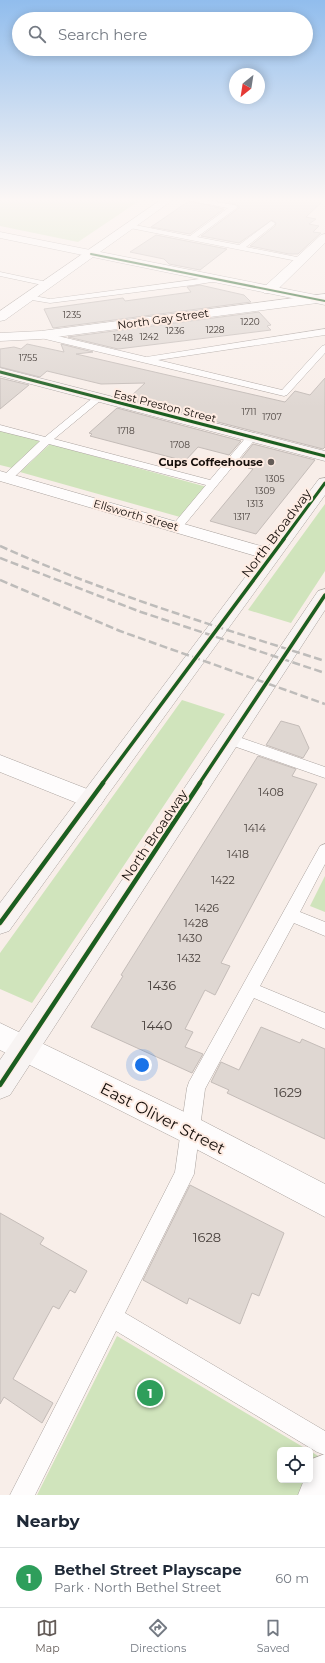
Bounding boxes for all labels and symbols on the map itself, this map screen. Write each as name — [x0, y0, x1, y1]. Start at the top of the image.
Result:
north arrow — [229, 68, 265, 104]
street label: North Gay Street — [116, 306, 210, 332]
house number: 1235 — [63, 309, 81, 320]
house number: 1220 — [240, 316, 260, 327]
house number: 1228 — [205, 324, 225, 335]
house number: 1236 — [166, 325, 185, 336]
house number: 1242 — [139, 331, 159, 342]
house number: 1248 — [113, 332, 133, 343]
house number: 1755 — [19, 352, 37, 363]
street label: East Preston Street — [112, 386, 218, 426]
house number: 1711 — [241, 406, 257, 417]
house number: 1707 — [262, 411, 282, 422]
house number: 1718 — [117, 425, 135, 436]
house number: 1708 — [170, 439, 190, 450]
place label: Cups Coffeehouse — [159, 455, 263, 469]
marker: Cups Coffeehouse — [266, 457, 276, 467]
house number: 1305 — [265, 473, 285, 484]
street label: North Broadway — [238, 485, 315, 580]
house number: 1309 — [255, 485, 275, 496]
street label: Ellsworth Street — [92, 496, 181, 534]
house number: 1313 — [247, 498, 263, 509]
house number: 1317 — [234, 511, 250, 522]
house number: 1408 — [258, 785, 284, 799]
street label: North Broadway — [118, 786, 191, 884]
house number: 1414 — [244, 821, 267, 835]
house number: 1418 — [227, 847, 249, 861]
house number: 1422 — [211, 873, 235, 887]
house number: 1426 — [195, 901, 219, 915]
house number: 1428 — [184, 916, 208, 930]
house number: 1430 — [178, 931, 202, 945]
house number: 1432 — [177, 951, 201, 965]
house number: 1436 — [148, 977, 176, 993]
house number: 1440 — [142, 1017, 172, 1033]
your location — [132, 1055, 152, 1075]
street label: East Oliver Street — [97, 1079, 229, 1158]
house number: 1629 — [274, 1084, 302, 1100]
house number: 1628 — [193, 1229, 221, 1245]
pin: 1 — [137, 1378, 163, 1408]

